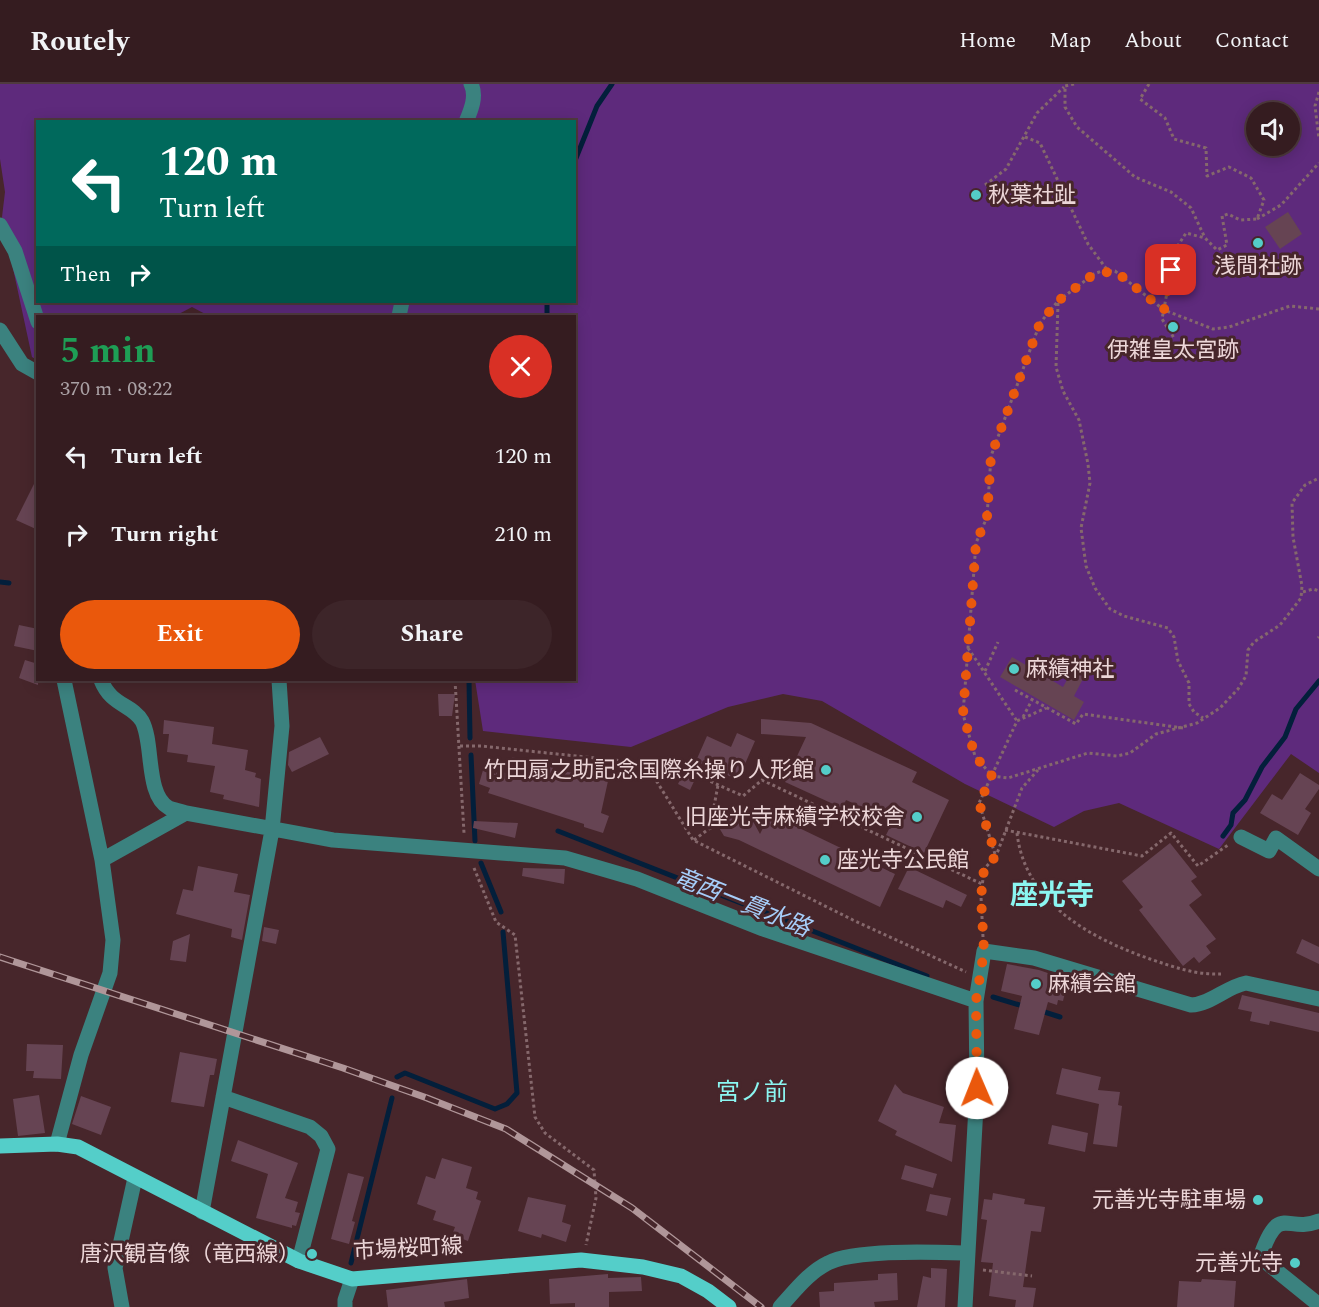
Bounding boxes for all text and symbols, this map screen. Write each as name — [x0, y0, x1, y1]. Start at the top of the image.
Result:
text: Routely — [30, 20, 129, 63]
text: Home — [959, 25, 1016, 57]
text: Map — [1049, 25, 1091, 57]
text: About — [1124, 25, 1182, 57]
text: Contact — [1215, 25, 1289, 57]
map controls — [1246, 102, 1300, 156]
button: sound — [1246, 102, 1300, 156]
text: 120 m — [159, 131, 278, 194]
icon: left — [60, 144, 138, 222]
place label: 秋葉社趾 — [988, 179, 1076, 212]
text: Turn left — [159, 188, 265, 230]
marker: 秋葉社趾 — [969, 188, 983, 202]
marker: 浅間社跡 — [1251, 236, 1265, 250]
pin — [1145, 244, 1196, 295]
place label: 浅間社跡 — [1214, 250, 1302, 283]
icon: arrive — [1154, 253, 1187, 286]
text: Then — [60, 258, 111, 291]
icon: right — [123, 258, 156, 291]
marker: 伊雑皇太宮跡 — [1166, 320, 1180, 334]
text: 5 min — [60, 324, 156, 379]
place label: 伊雑皇太宮跡 — [1107, 334, 1239, 367]
button: close — [489, 335, 552, 398]
text: 370 m · 08:22 — [60, 374, 172, 404]
icon: left — [60, 440, 93, 473]
text: Turn left — [111, 440, 203, 473]
text: 120 m — [495, 440, 552, 473]
icon: right — [60, 518, 93, 551]
text: Turn right — [111, 518, 218, 551]
text: 210 m — [495, 518, 552, 551]
button: Exit — [60, 600, 300, 669]
button: Share — [312, 600, 552, 669]
place label: 麻績神社 — [1026, 653, 1114, 686]
marker: 麻績神社 — [1007, 662, 1021, 676]
place label: 竹田扇之助記念国際糸操り人形館 — [484, 754, 814, 787]
marker: 竹田扇之助記念国際糸操り人形館 — [819, 763, 833, 777]
place label: 旧座光寺麻績学校校舎 — [685, 801, 905, 834]
marker: 旧座光寺麻績学校校舎 — [910, 810, 924, 824]
place label: 座光寺公民館 — [837, 844, 969, 877]
marker: 座光寺公民館 — [818, 853, 832, 867]
water label: 竜西一貫水路 — [668, 859, 817, 947]
district label: 座光寺 — [1010, 874, 1094, 917]
place label: 麻績会館 — [1048, 968, 1136, 1001]
marker: 麻績会館 — [1029, 977, 1043, 991]
position arrow — [945, 1056, 1009, 1120]
district label: 宮ノ前 — [716, 1075, 788, 1111]
place label: 元善光寺駐車場 — [1092, 1184, 1246, 1217]
marker: 元善光寺駐車場 — [1251, 1193, 1265, 1207]
street label: 市場桜町線 — [352, 1230, 464, 1268]
place label: 唐沢観音像（竜西線） — [80, 1238, 300, 1271]
marker: 唐沢観音像（竜西線） — [305, 1247, 319, 1261]
place label: 元善光寺 — [1195, 1247, 1283, 1280]
marker: 元善光寺 — [1288, 1256, 1302, 1270]

